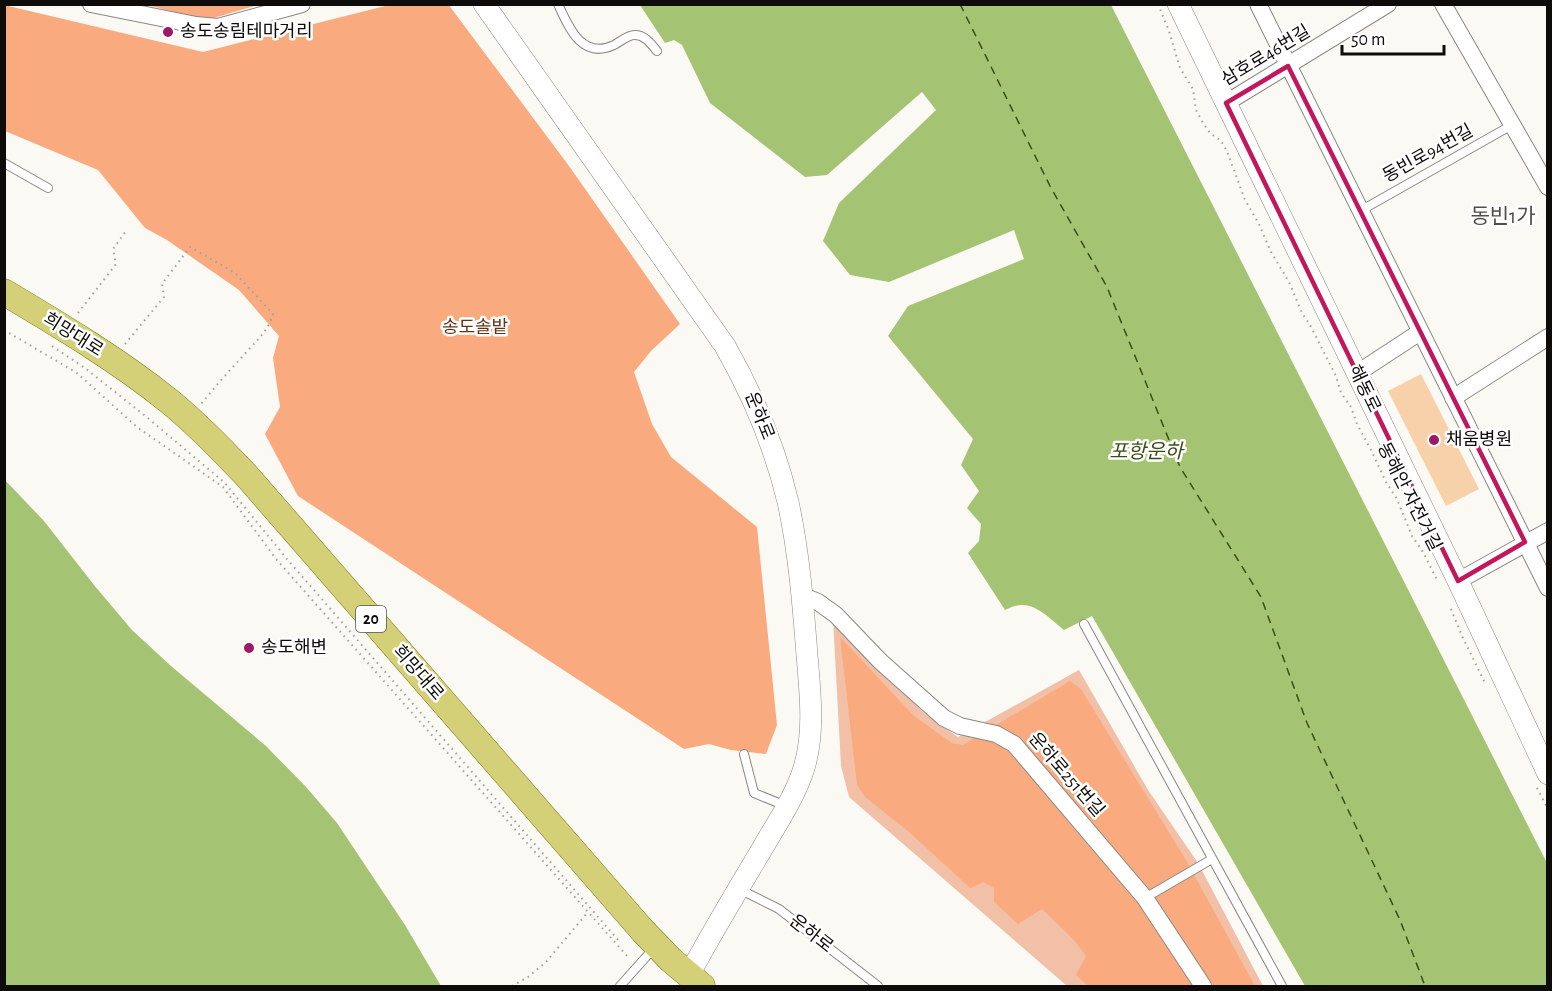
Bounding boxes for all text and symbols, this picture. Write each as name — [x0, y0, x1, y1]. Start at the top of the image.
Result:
scale bar — [1342, 18, 1444, 56]
place label: 송도송림테마거리 — [180, 21, 312, 41]
street label: 삼호로46번길 — [1218, 21, 1313, 89]
marker: 송도송림테마거리 — [161, 25, 175, 39]
text: 50 m — [1351, 31, 1385, 49]
street label: 동빈로94번길 — [1379, 121, 1476, 186]
district label: 동빈1가 — [1470, 205, 1536, 227]
street label: 희망대로 — [40, 308, 107, 360]
park label: 송도솔밭 — [442, 318, 509, 337]
street label: 해동로 — [1345, 362, 1384, 415]
street label: 운하로 — [741, 389, 778, 442]
place label: 채움병원 — [1446, 430, 1512, 449]
marker: 채움병원 — [1427, 433, 1441, 447]
street label: 동해안 자전거길 — [1374, 439, 1445, 554]
water label: 포항운하 — [1109, 441, 1185, 462]
road number: 20 — [356, 606, 386, 632]
place label: 송도해변 — [261, 638, 327, 657]
marker: 송도해변 — [242, 641, 256, 655]
street label: 희망대로 — [389, 641, 448, 704]
street label: 운하로251번길 — [1025, 729, 1108, 820]
street label: 운하로 — [786, 911, 837, 956]

